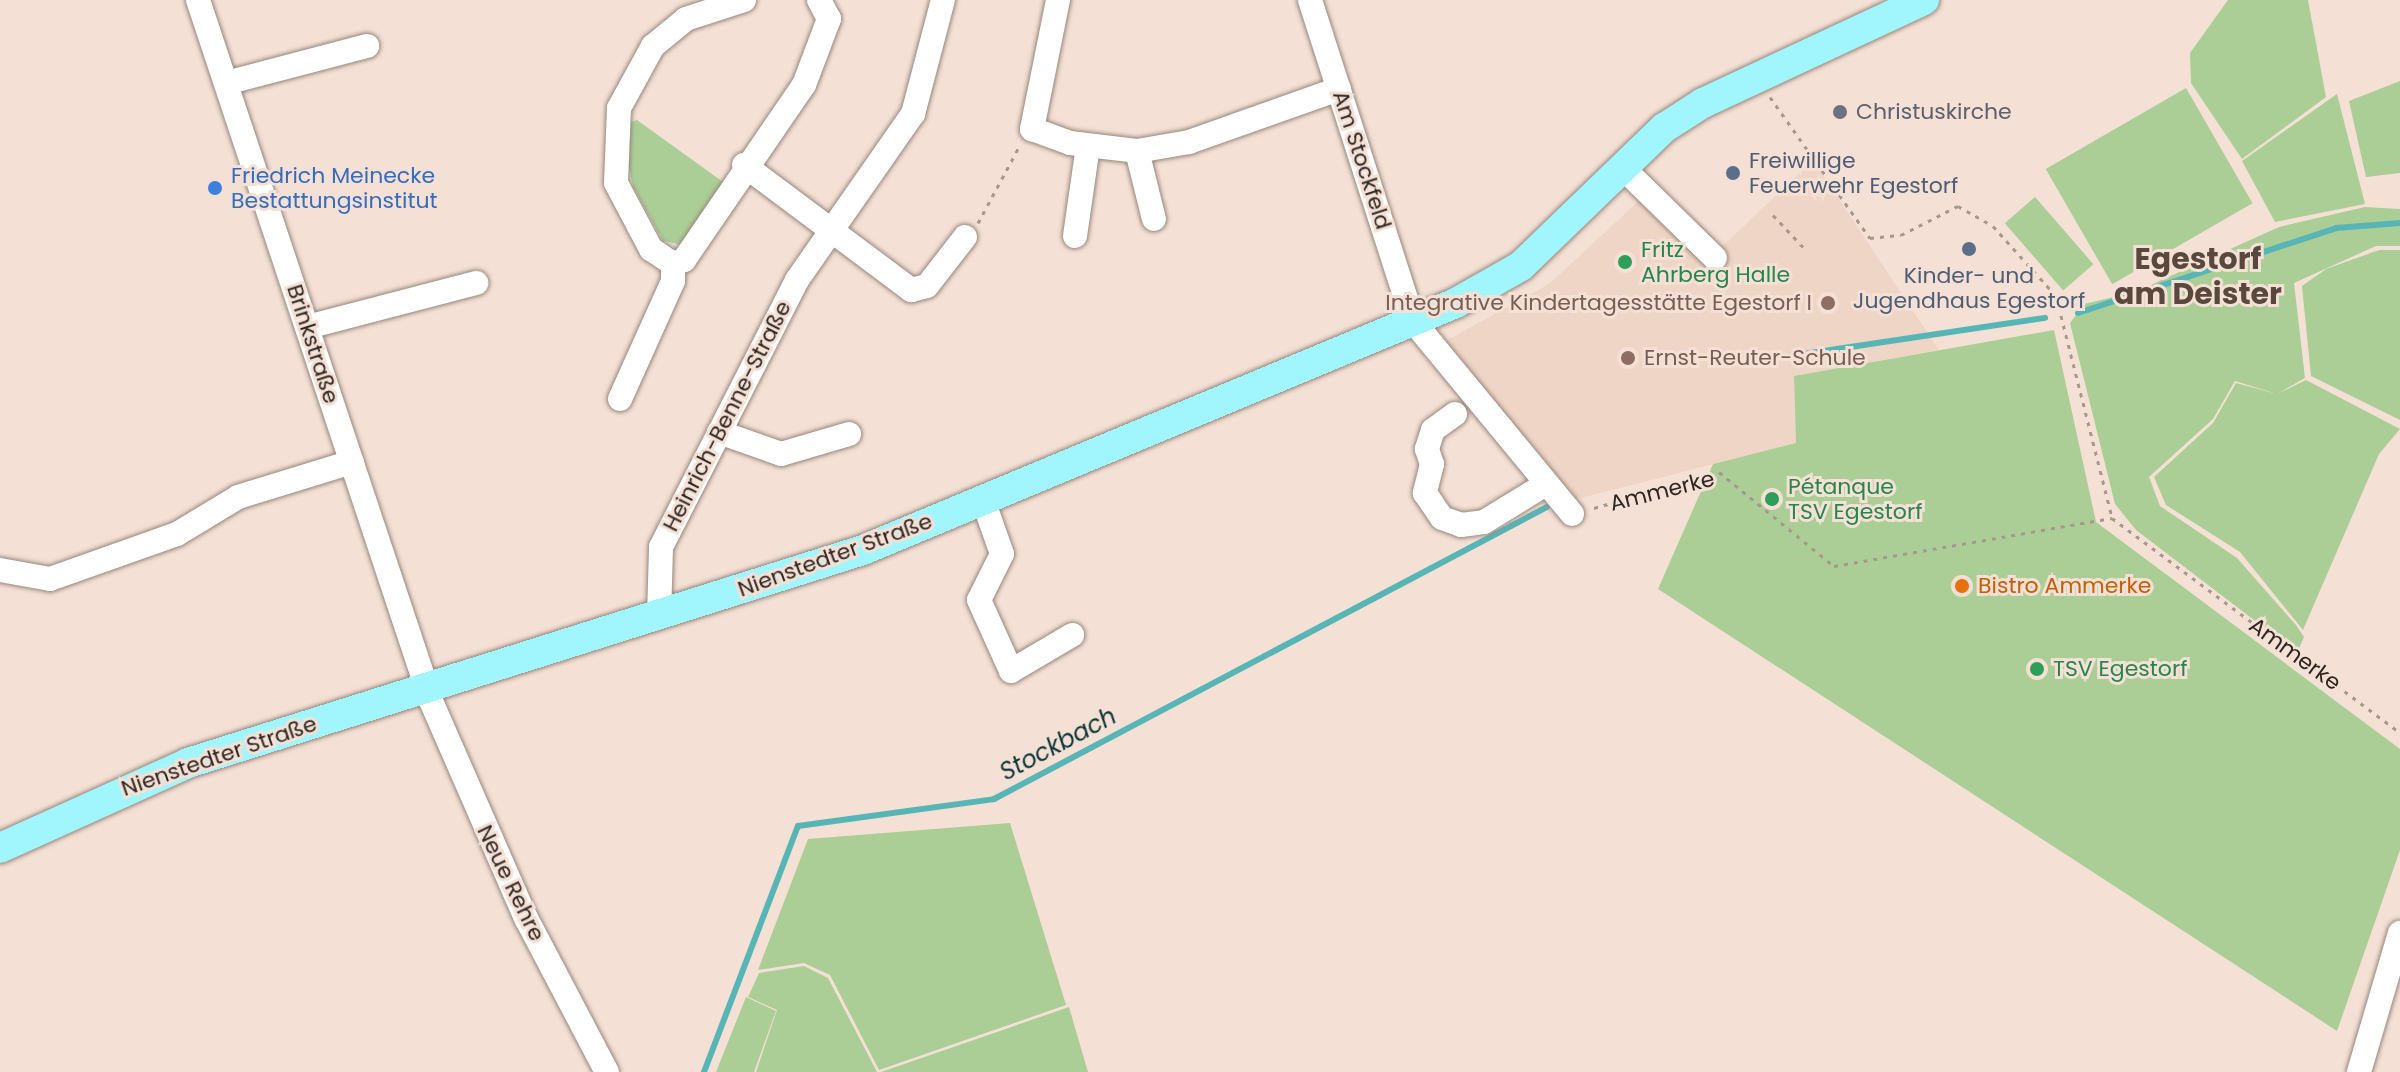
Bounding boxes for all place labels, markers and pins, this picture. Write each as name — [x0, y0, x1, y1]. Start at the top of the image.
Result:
place label: Christuskirche — [1856, 99, 2012, 125]
marker: Christuskirche — [1831, 103, 1849, 121]
place label: Freiwillige Feuerwehr Egestorf — [1749, 147, 1958, 198]
place label: Friedrich Meinecke Bestattungsinstitut — [231, 162, 438, 214]
marker: Freiwillige Feuerwehr Egestorf — [1724, 164, 1742, 182]
marker: Friedrich Meinecke Bestattungsinstitut — [206, 179, 224, 197]
place label: Fritz Ahrberg Halle — [1641, 236, 1790, 288]
marker: Kinder- und Jugendhaus Egestorf — [1960, 240, 1978, 258]
marker: Fritz Ahrberg Halle — [1616, 253, 1634, 271]
place label: Kinder- und Jugendhaus Egestorf — [1853, 262, 2085, 314]
place label: Integrative Kindertagesstätte Egestorf I — [1385, 290, 1812, 316]
marker: Integrative Kindertagesstätte Egestorf I — [1819, 294, 1837, 312]
place label: Ernst-Reuter-Schule — [1644, 345, 1866, 371]
marker: Ernst-Reuter-Schule — [1619, 349, 1637, 367]
place label: Pétanque TSV Egestorf — [1788, 473, 1922, 524]
marker: Pétanque TSV Egestorf — [1763, 490, 1781, 508]
place label: Bistro Ammerke — [1978, 573, 2152, 599]
marker: Bistro Ammerke — [1953, 577, 1971, 595]
place label: TSV Egestorf — [2053, 656, 2187, 682]
marker: TSV Egestorf — [2028, 660, 2046, 678]

